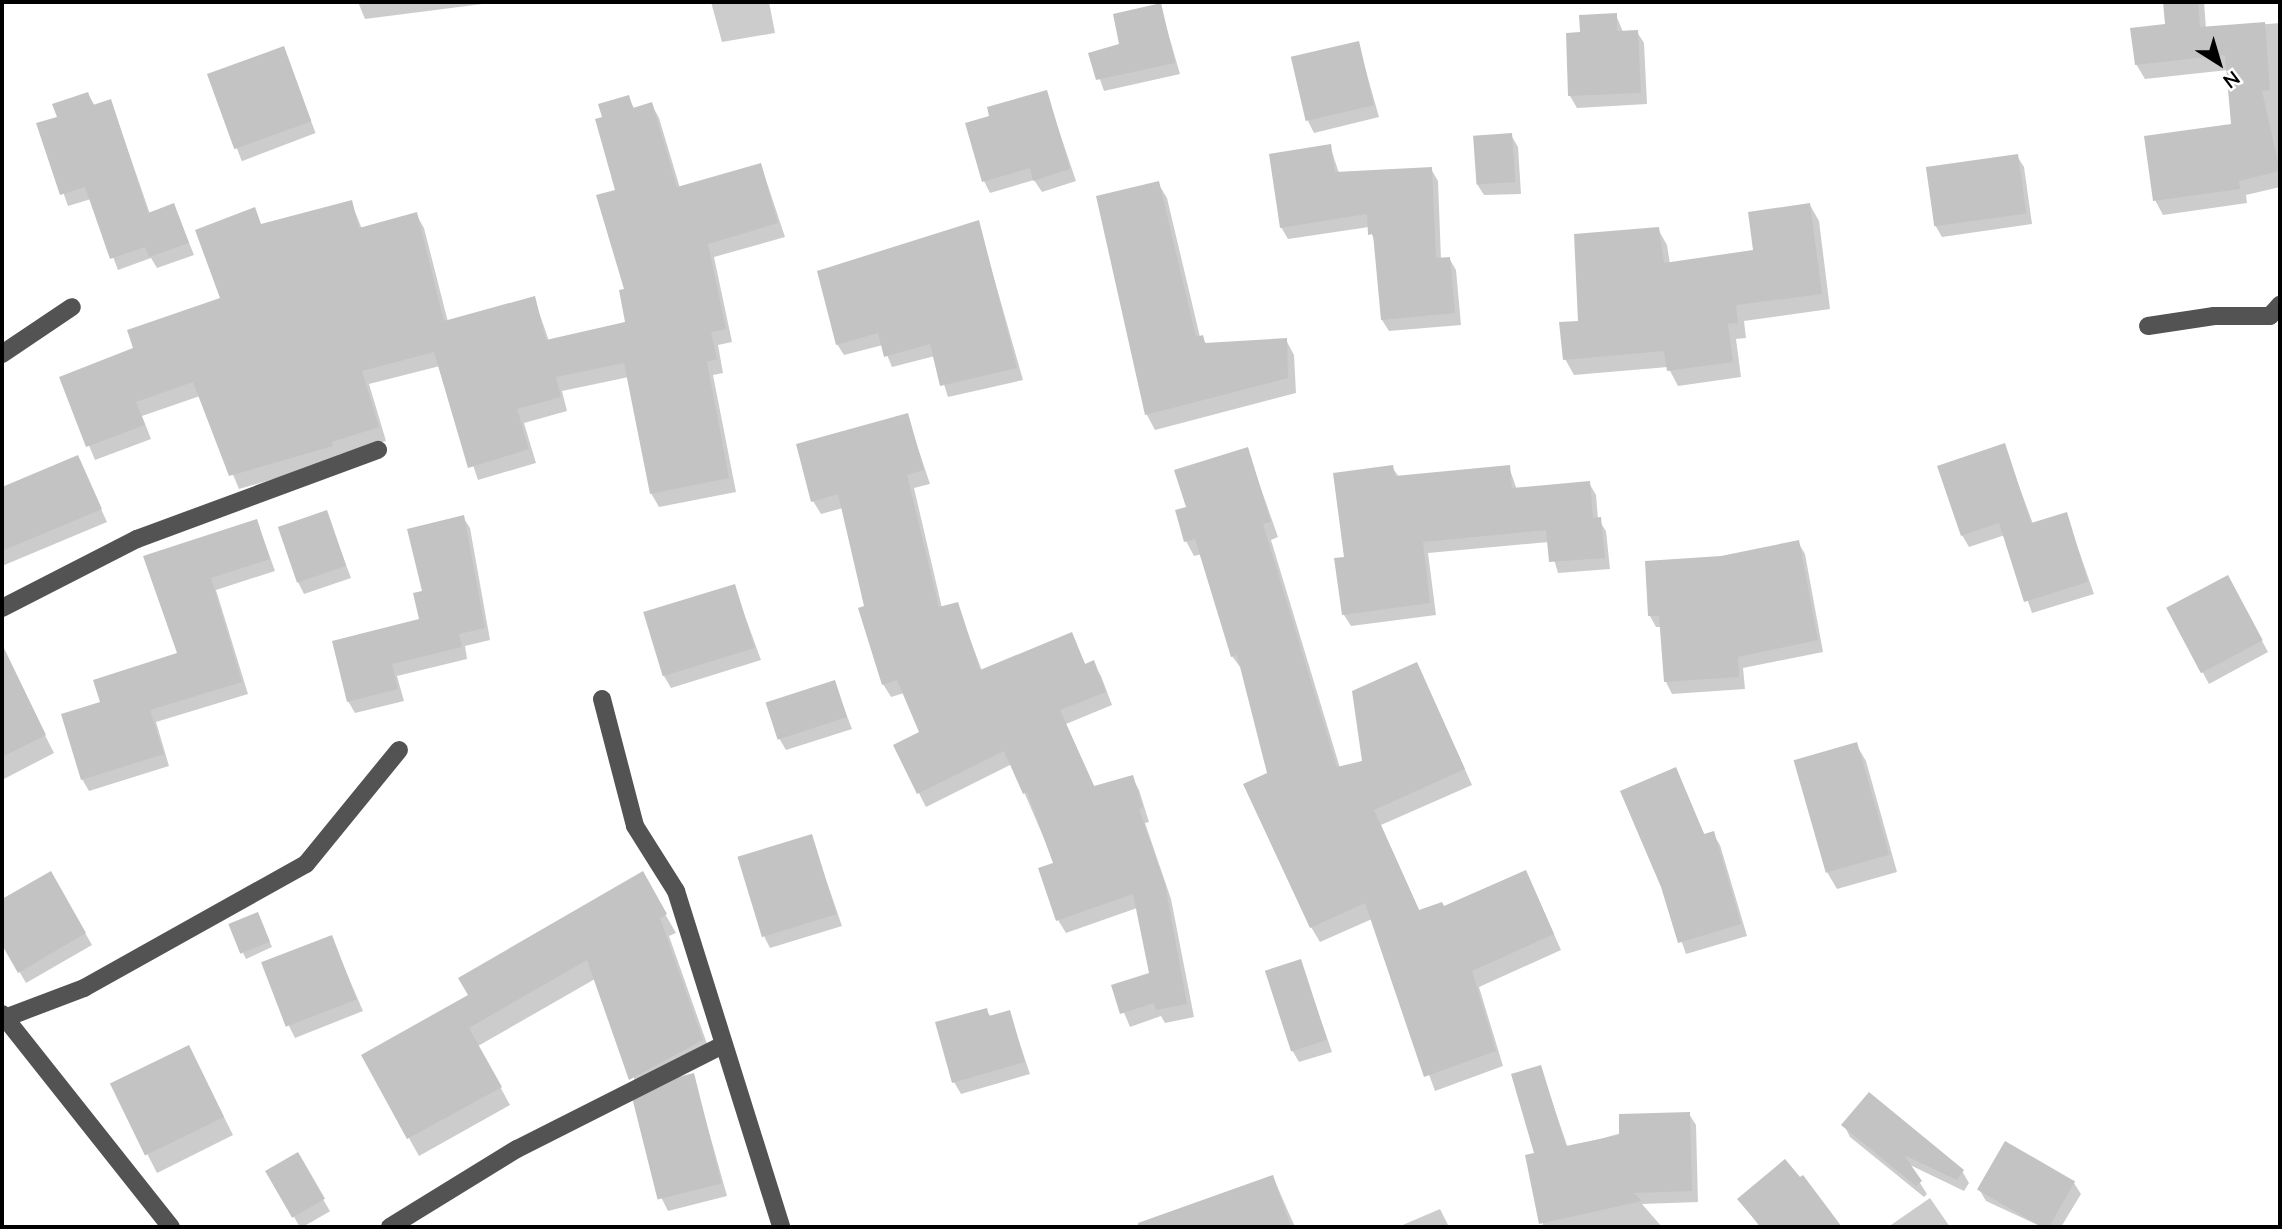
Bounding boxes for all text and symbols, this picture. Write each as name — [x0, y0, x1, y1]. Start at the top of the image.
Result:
north arrow — [2184, 28, 2254, 98]
text: N — [2219, 67, 2245, 94]

